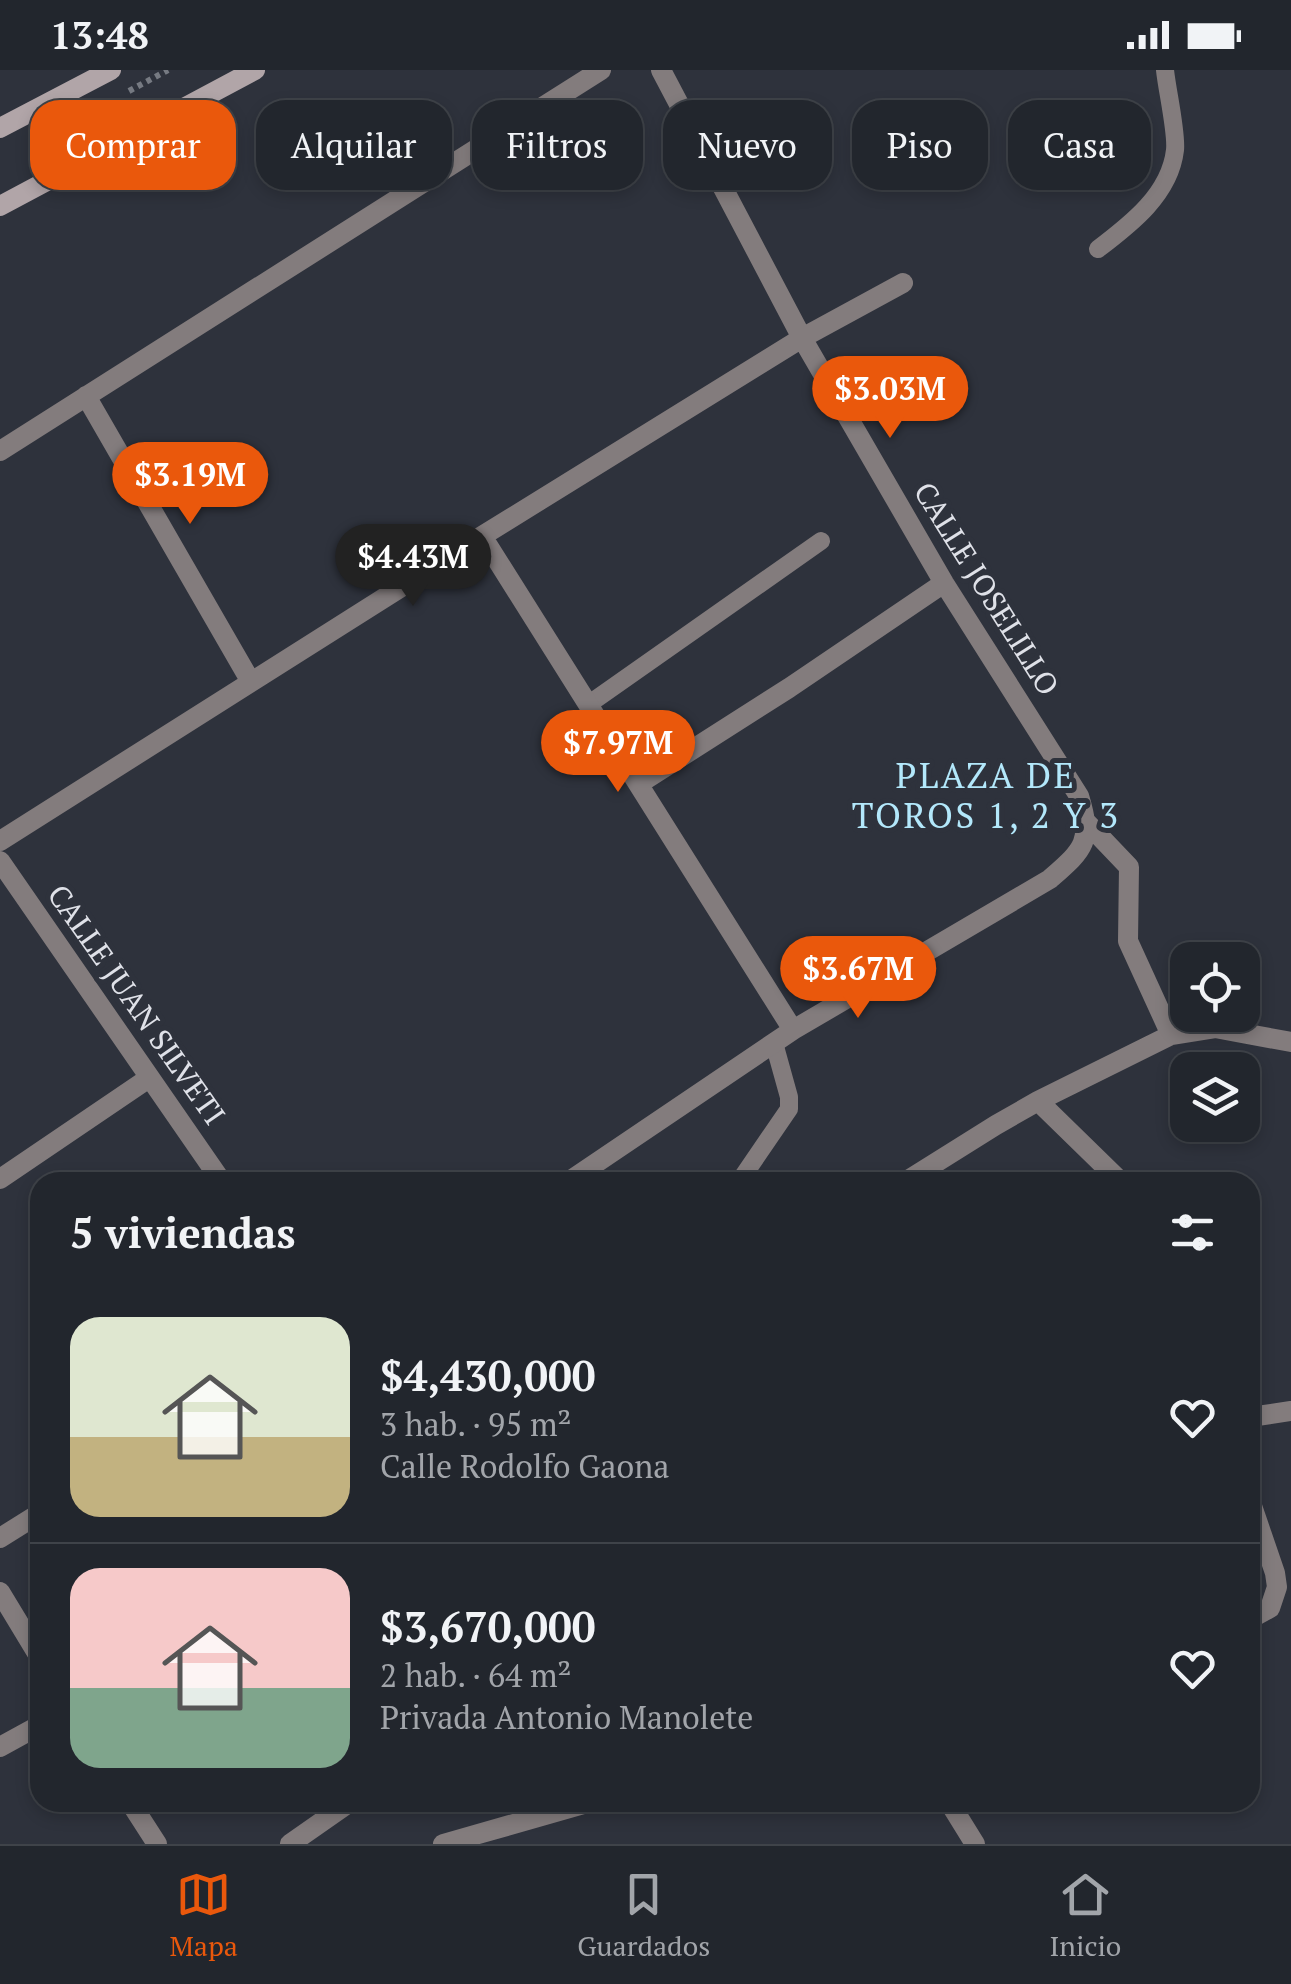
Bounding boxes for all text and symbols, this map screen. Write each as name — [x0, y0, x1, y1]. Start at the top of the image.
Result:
text: 13:48 — [50, 10, 149, 60]
chip: Comprar — [30, 100, 236, 190]
chip: Alquilar — [256, 100, 452, 190]
chip: Filtros — [472, 100, 643, 190]
chip: Nuevo — [663, 100, 832, 190]
chip: Piso — [852, 100, 988, 190]
chip: Casa — [1008, 100, 1151, 190]
pin: $3.03M — [809, 356, 971, 441]
text: $3.03M — [834, 367, 946, 409]
pin: $3.19M — [109, 442, 271, 527]
text: $3.19M — [134, 453, 246, 495]
street label: CALLE JOSELILLO — [905, 474, 1069, 703]
pin: $4.43M — [332, 524, 494, 609]
text: $4.43M — [357, 535, 469, 577]
pin: $7.97M — [537, 710, 699, 795]
text: $7.97M — [563, 721, 673, 763]
district label: PLAZA DE TOROS 1, 2 Y 3 — [852, 752, 1120, 838]
street label: CALLE JUAN SILVETI — [39, 877, 235, 1132]
pin: $3.67M — [777, 936, 939, 1021]
map controls — [1170, 942, 1260, 1142]
button: locate — [1170, 942, 1260, 1032]
text: $3.67M — [802, 947, 914, 989]
button: layers — [1170, 1052, 1260, 1142]
text: 5 viviendas — [70, 1204, 295, 1260]
icon: filters — [1165, 1205, 1220, 1260]
text: $4,430,000 — [380, 1347, 596, 1403]
icon: home — [150, 1357, 270, 1477]
icon: heart — [1165, 1390, 1220, 1445]
text: 3 hab. · 95 m² — [380, 1403, 571, 1445]
text: Calle Rodolfo Gaona — [380, 1445, 669, 1487]
text: $3,670,000 — [380, 1598, 596, 1654]
icon: home — [150, 1608, 270, 1728]
icon: heart — [1165, 1641, 1220, 1696]
text: 2 hab. · 64 m² — [380, 1654, 571, 1696]
text: Privada Antonio Manolete — [380, 1696, 753, 1738]
tab: Mapa — [170, 1867, 238, 1964]
tab: Guardados — [577, 1867, 710, 1964]
tab: Inicio — [1049, 1867, 1121, 1964]

